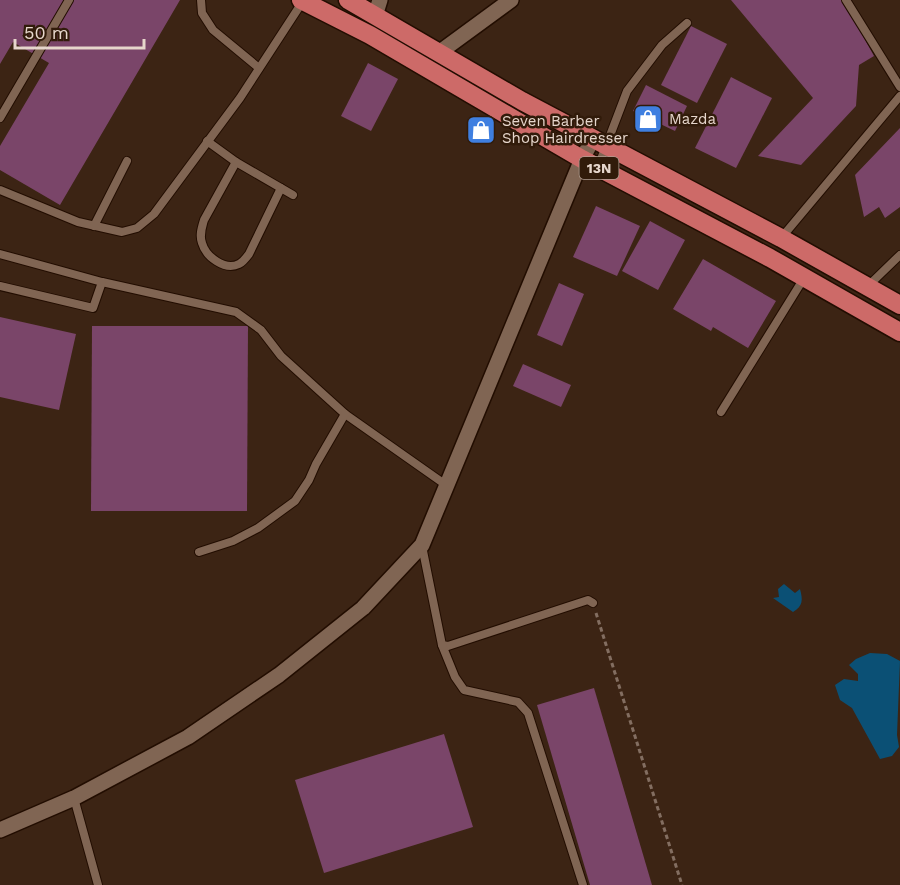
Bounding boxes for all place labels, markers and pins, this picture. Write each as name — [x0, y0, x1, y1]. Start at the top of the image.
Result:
shop icon: Mazda — [632, 103, 664, 135]
place label: Mazda — [669, 110, 717, 128]
place label: Seven Barber Shop Hairdresser — [502, 112, 628, 147]
shop icon: Seven Barber Shop Hairdresser — [465, 114, 497, 146]

